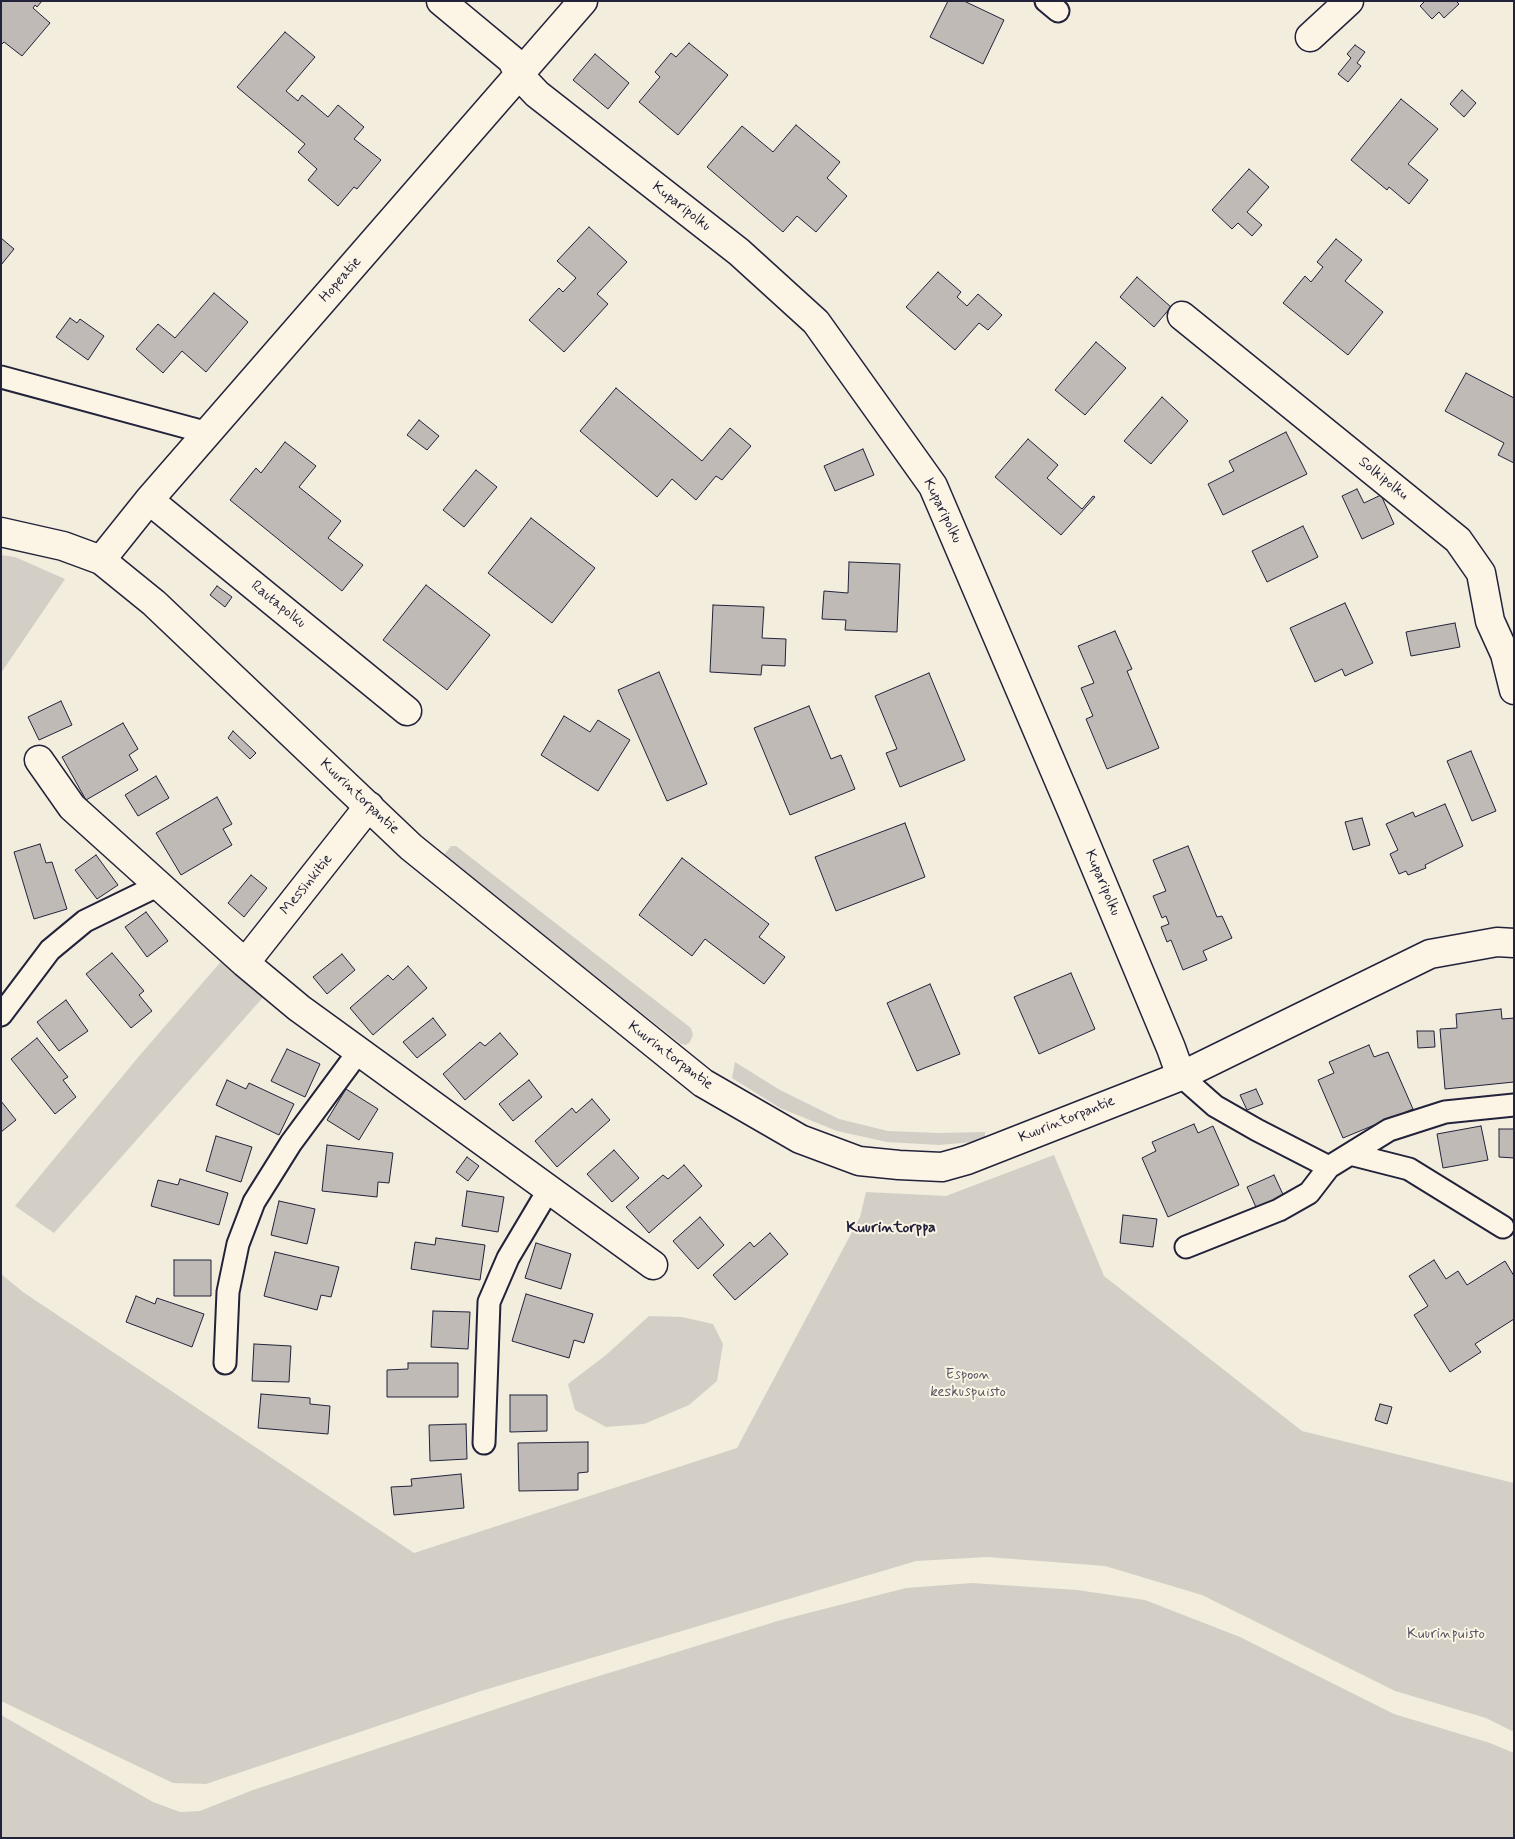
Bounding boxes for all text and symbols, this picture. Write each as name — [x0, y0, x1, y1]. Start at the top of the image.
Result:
street label: Kuparipolku — [648, 178, 714, 236]
street label: Hopeatie — [316, 253, 366, 307]
street label: Solkipolku — [1354, 453, 1412, 505]
street label: Kuparipolku — [919, 476, 965, 546]
street label: Rautapolku — [247, 577, 309, 633]
street label: Kuurintorpantie — [315, 755, 403, 839]
street label: Kuparipolku — [1080, 847, 1124, 919]
street label: Messinkitie — [277, 851, 337, 919]
street label: Kuurintorpantie — [624, 1018, 716, 1094]
street label: Kuurintorpantie — [1016, 1092, 1118, 1148]
district label: Kuurintorppa — [846, 1219, 936, 1239]
park label: Espoon keskuspuisto — [930, 1367, 1006, 1402]
park label: Kuurinpuisto — [1407, 1626, 1485, 1644]

